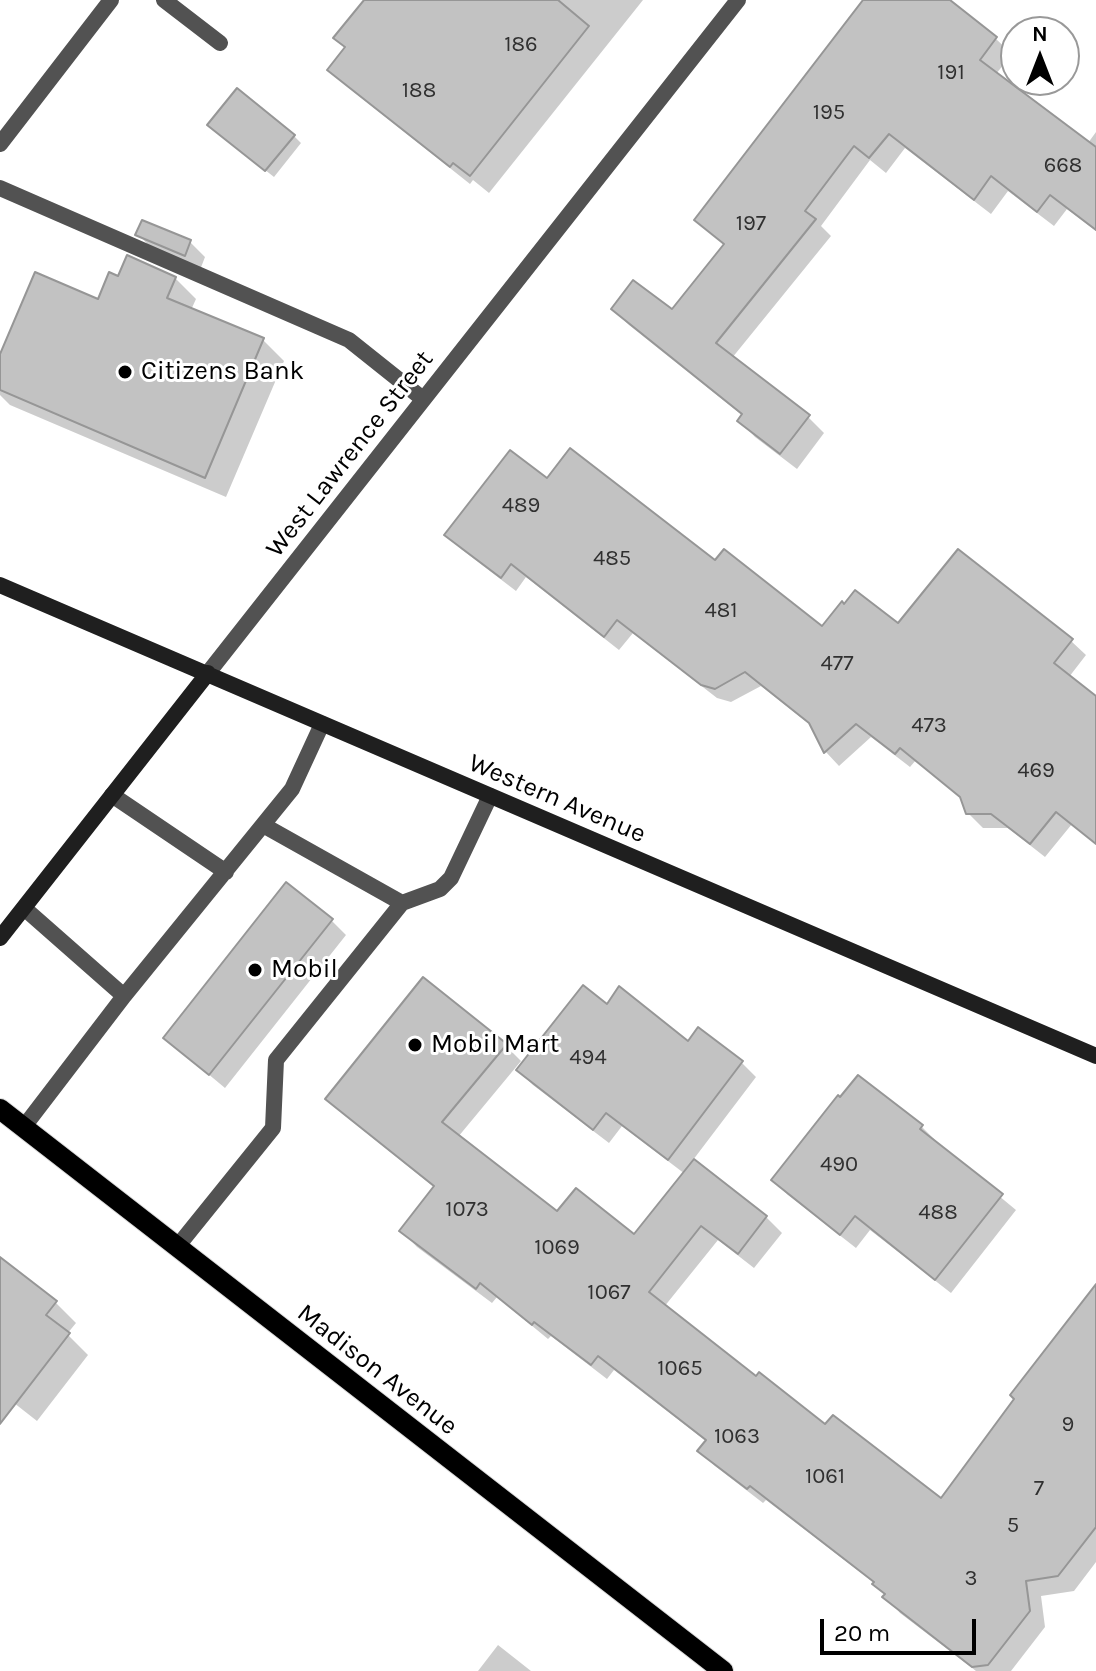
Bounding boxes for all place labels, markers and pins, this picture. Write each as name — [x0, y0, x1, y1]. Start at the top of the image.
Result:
place label: Citizens Bank — [141, 356, 304, 388]
marker: Citizens Bank — [116, 363, 134, 381]
place label: Mobil — [271, 954, 338, 986]
marker: Mobil — [246, 961, 264, 979]
place label: Mobil Mart — [431, 1029, 559, 1061]
marker: Mobil Mart — [406, 1036, 424, 1054]

